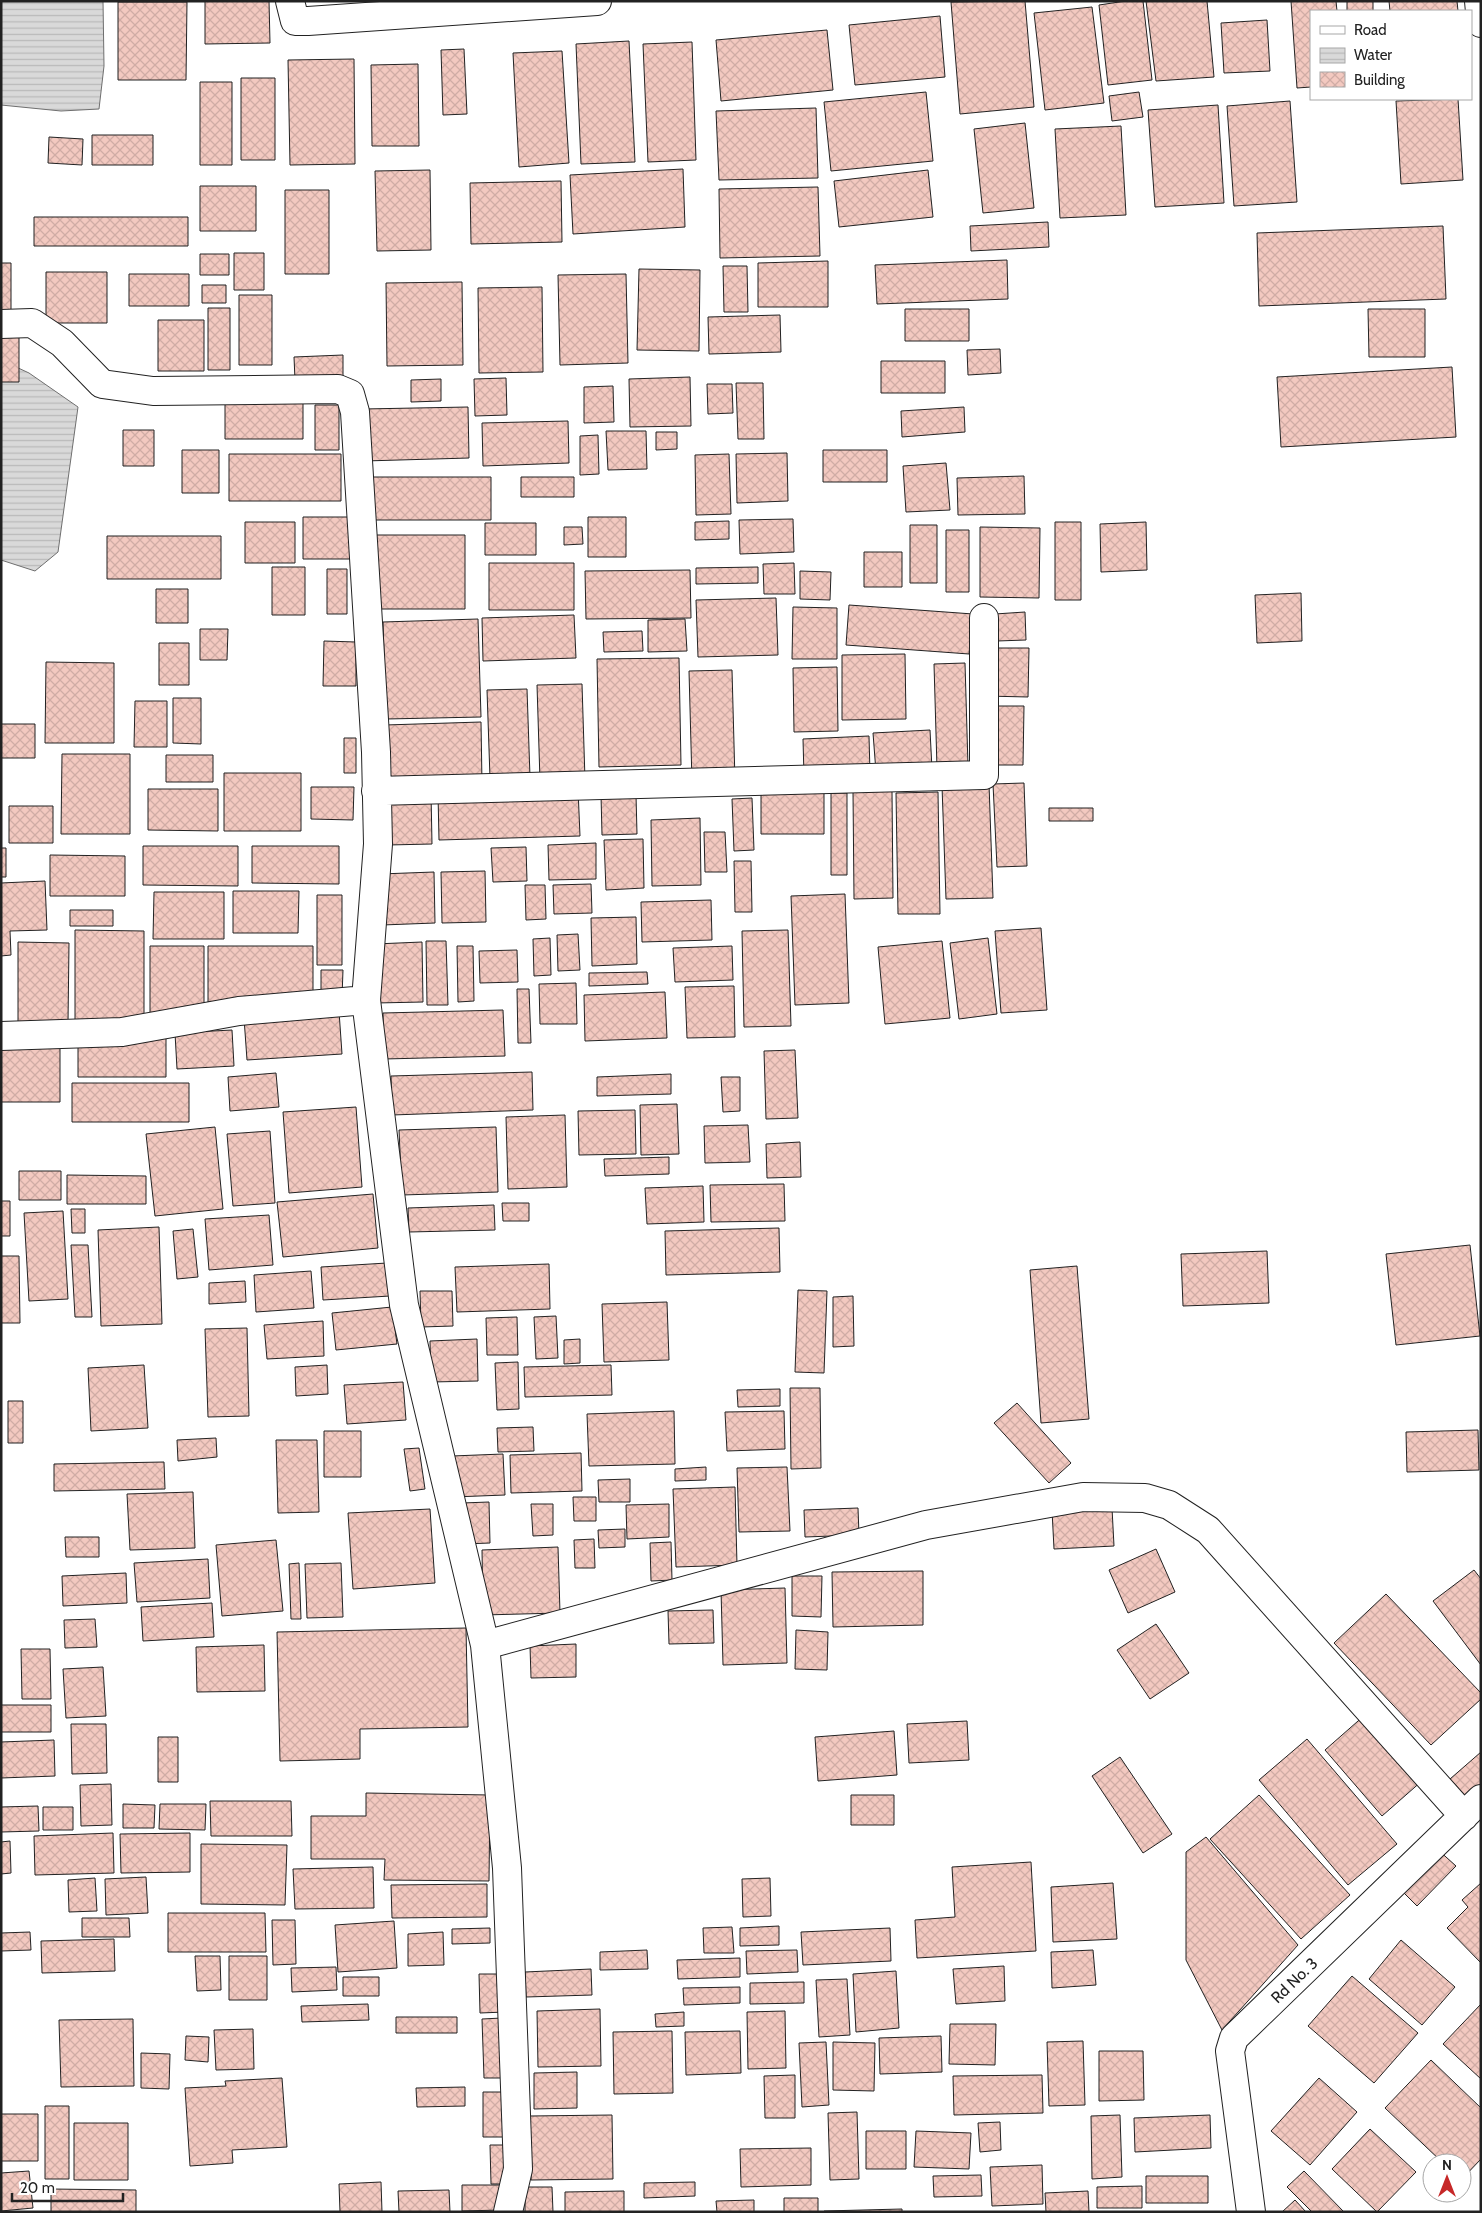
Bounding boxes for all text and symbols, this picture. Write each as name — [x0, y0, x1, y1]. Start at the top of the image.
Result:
legend — [1310, 10, 1472, 100]
text: Road — [1354, 21, 1387, 39]
text: Water — [1354, 46, 1392, 64]
text: Building — [1354, 71, 1405, 89]
street label: Rd No. 3 — [1267, 1954, 1322, 2007]
north arrow — [1422, 2153, 1472, 2203]
text: N — [1442, 2156, 1452, 2174]
scale bar — [12, 2170, 124, 2202]
text: 20 m — [20, 2179, 55, 2197]

